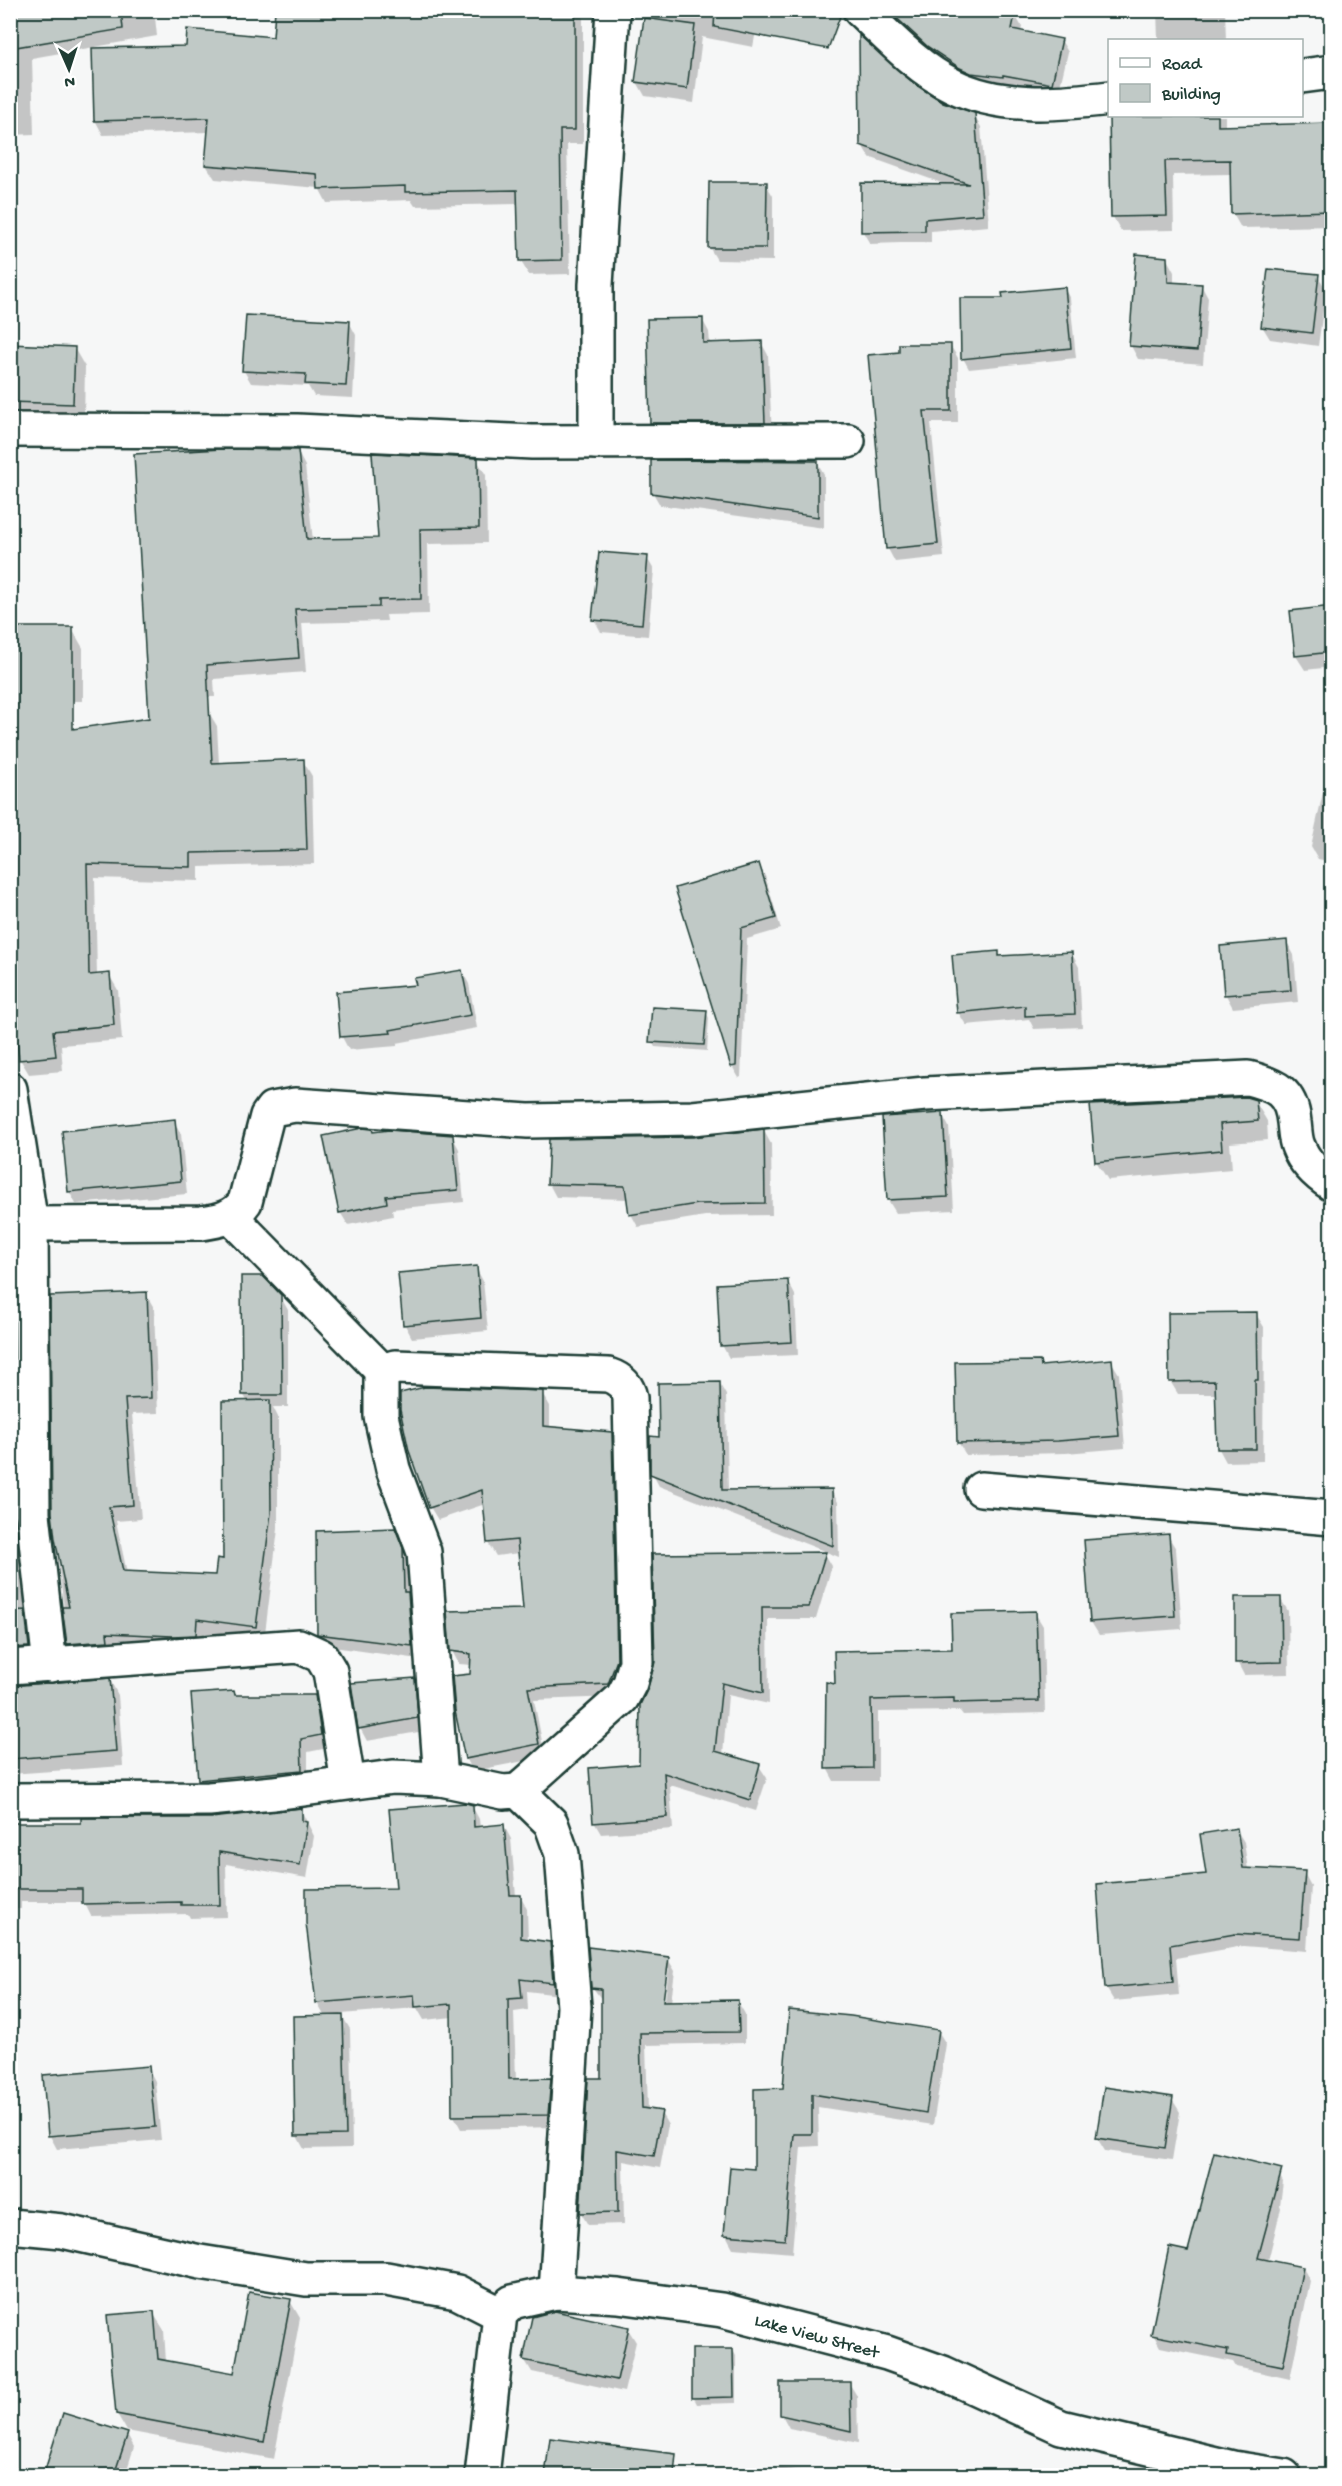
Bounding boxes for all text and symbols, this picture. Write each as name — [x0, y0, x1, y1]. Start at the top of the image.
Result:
north arrow — [39, 39, 99, 99]
legend — [1108, 39, 1303, 117]
text: Road — [1162, 55, 1203, 76]
text: N — [63, 71, 75, 90]
text: Building — [1161, 85, 1221, 106]
street label: Lake View Street — [752, 2311, 882, 2364]

